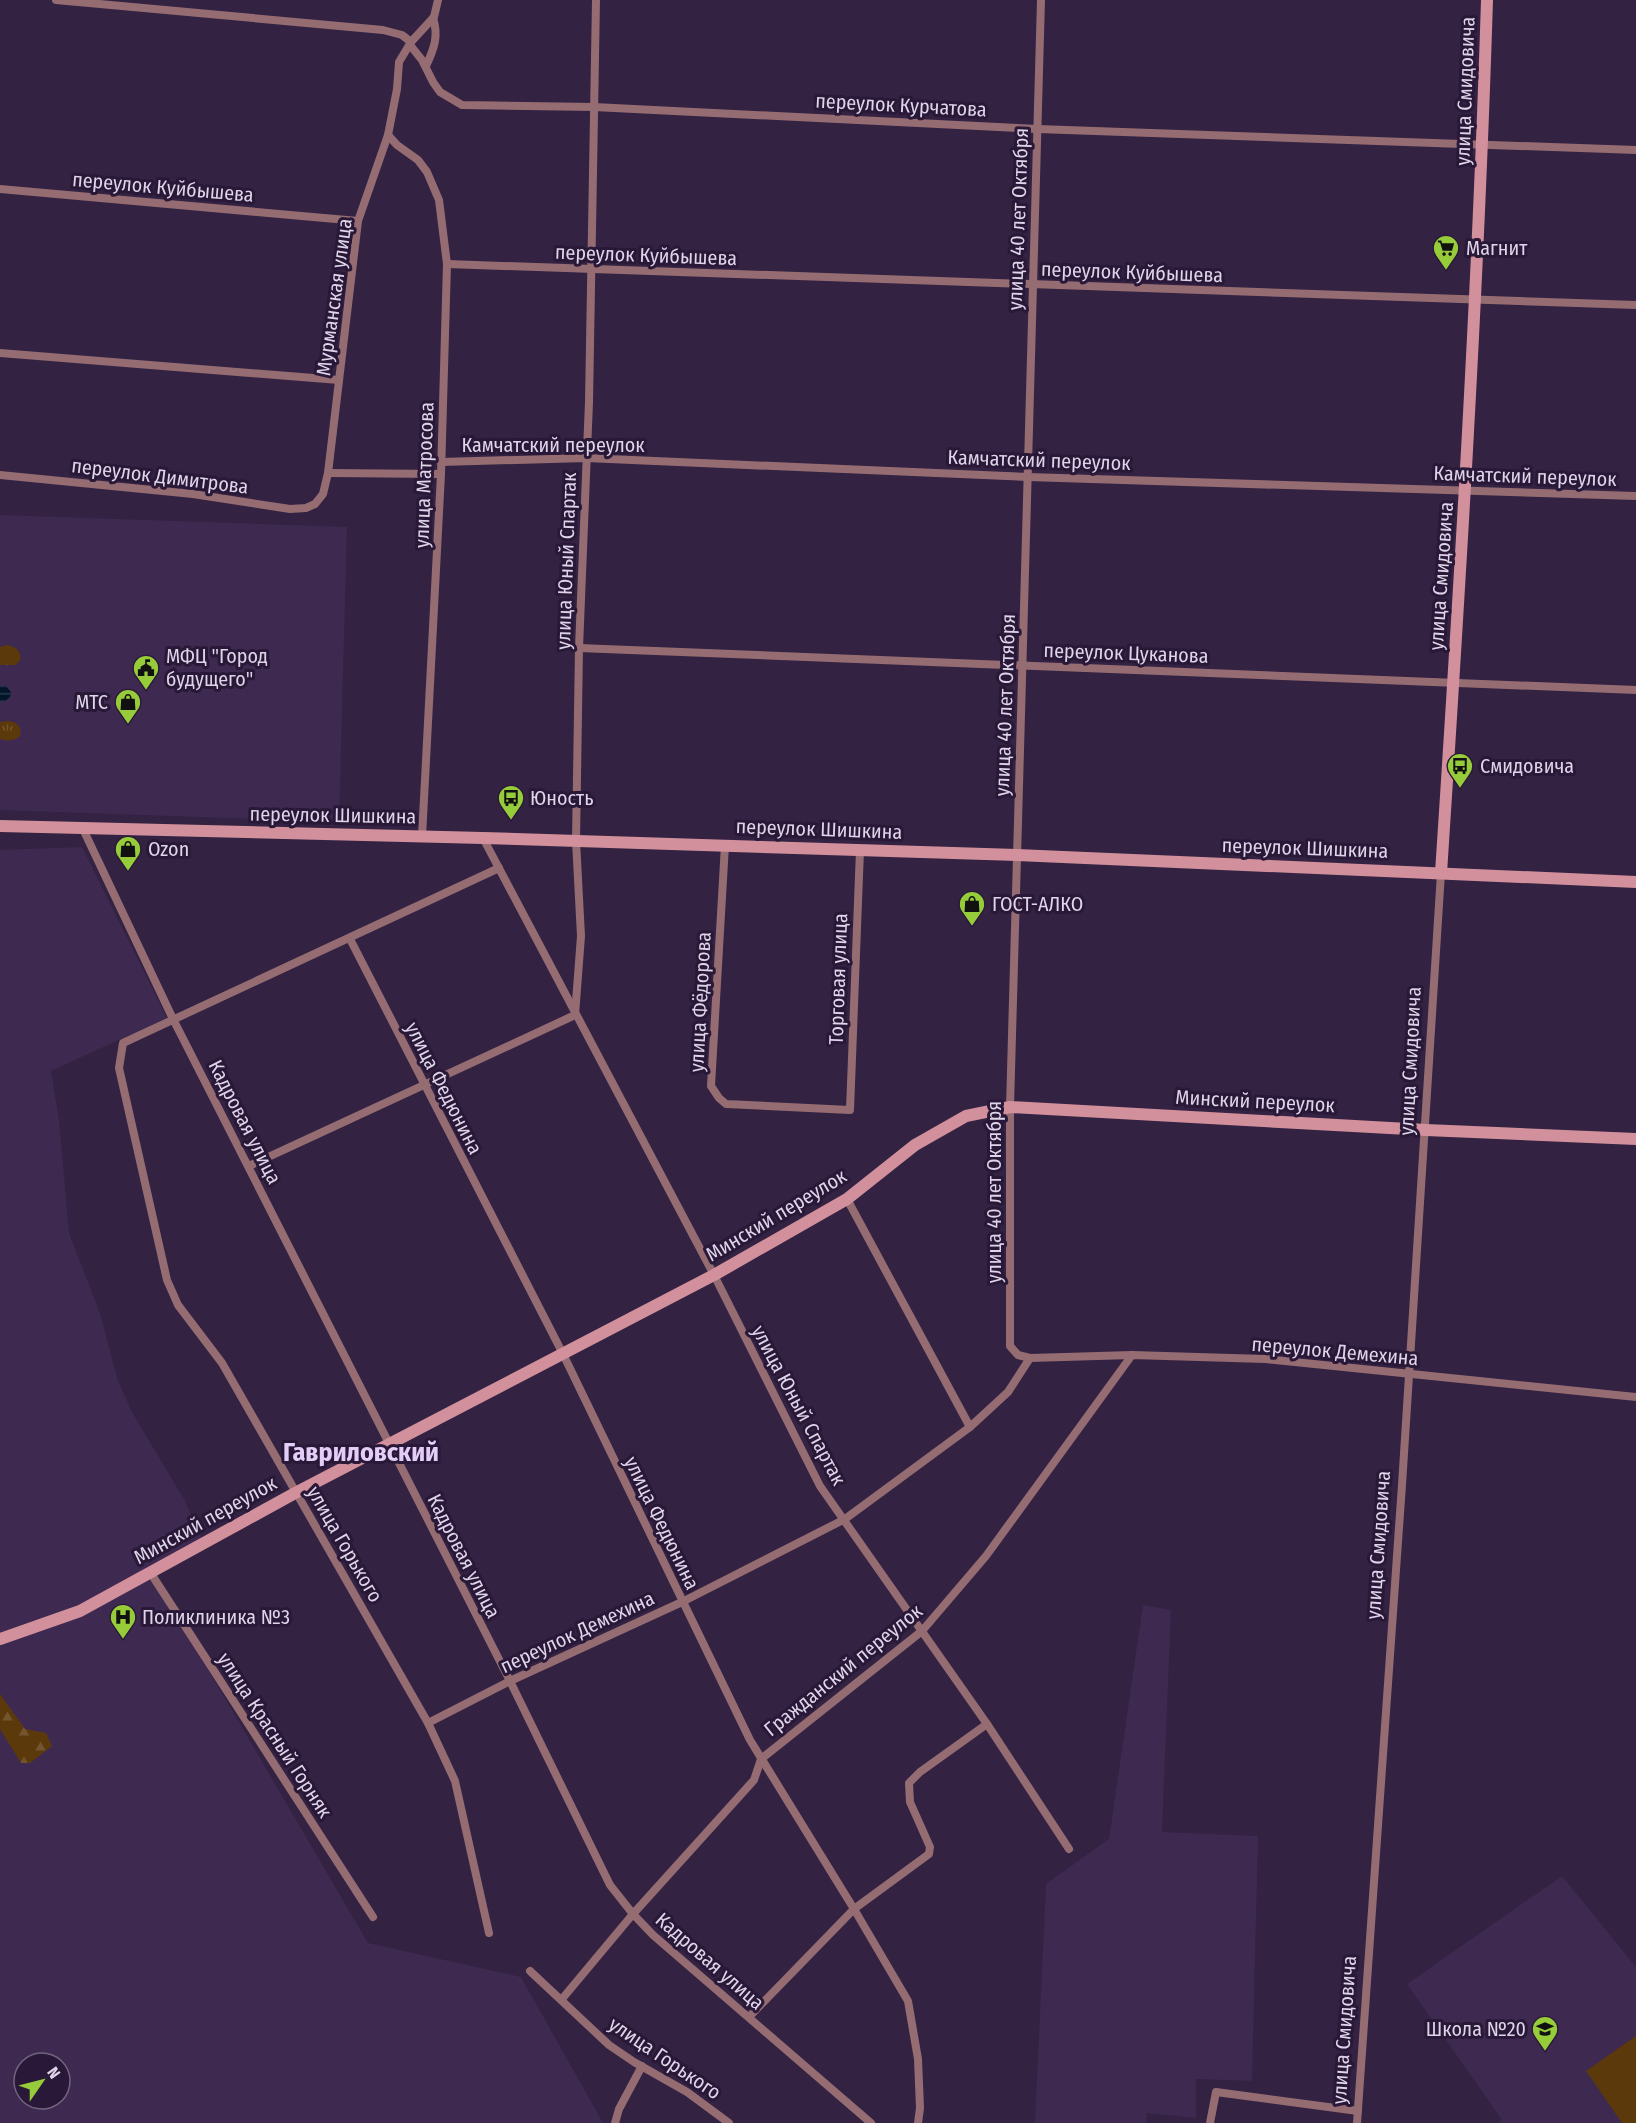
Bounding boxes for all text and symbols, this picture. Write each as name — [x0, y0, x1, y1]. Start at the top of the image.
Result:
street label: улица Смидовича — [1450, 16, 1480, 166]
street label: переулок Курчатова — [815, 89, 987, 121]
street label: улица 40 лет Октября — [1003, 127, 1033, 311]
street label: переулок Куйбышева — [71, 167, 255, 207]
street label: Мурманская улица — [311, 217, 357, 377]
supermarket icon: Магнит — [1431, 233, 1461, 271]
place label: Магнит — [1466, 236, 1528, 260]
street label: переулок Куйбышева — [555, 240, 737, 270]
street label: переулок Куйбышева — [1041, 257, 1223, 287]
street label: улица Матросова — [409, 402, 439, 548]
street label: Камчатский переулок — [461, 433, 645, 457]
street label: Камчатский переулок — [947, 445, 1132, 475]
street label: переулок Димитрова — [70, 453, 250, 499]
street label: Камчатский переулок — [1433, 461, 1618, 491]
street label: улица Юный Спартак — [551, 471, 581, 650]
street label: улица Смидовича — [1424, 501, 1458, 651]
street label: улица 40 лет Октября — [990, 613, 1020, 797]
street label: переулок Цуканова — [1043, 638, 1209, 668]
place label: МФЦ "Город будущего" — [166, 644, 268, 691]
public building icon: МФЦ "Город будущего" — [131, 653, 161, 691]
shop icon: МТС — [113, 687, 143, 725]
place label: МТС — [75, 690, 108, 714]
bus stop icon: Смидовича — [1445, 751, 1475, 789]
place label: Смидовича — [1480, 754, 1574, 778]
bus stop icon: Юность — [496, 783, 526, 821]
place label: Юность — [530, 786, 593, 810]
street label: переулок Шишкина — [249, 802, 417, 828]
street label: переулок Шишкина — [735, 814, 903, 844]
street label: переулок Шишкина — [1221, 833, 1389, 863]
shop icon: Ozon — [113, 834, 143, 872]
place label: Ozon — [148, 837, 189, 861]
shop icon: ГОСТ-АЛКО — [957, 889, 987, 927]
place label: ГОСТ-АЛКО — [992, 892, 1083, 916]
street label: Торговая улица — [824, 913, 852, 1045]
street label: улица Фёдорова — [684, 931, 716, 1073]
street label: улица Смидовича — [1394, 986, 1426, 1136]
street label: улица Федюнина — [400, 1018, 488, 1158]
street label: Кадровая улица — [203, 1056, 287, 1188]
street label: Минский переулок — [1175, 1085, 1336, 1117]
street label: улица 40 лет Октября — [982, 1101, 1006, 1283]
street label: Минский переулок — [701, 1163, 851, 1266]
street label: улица Юный Спартак — [747, 1321, 852, 1490]
street label: переулок Демехина — [1251, 1332, 1419, 1370]
district label: Гавриловский — [283, 1437, 439, 1468]
street label: улица Федюнина — [619, 1452, 705, 1594]
street label: улица Смидовича — [1361, 1470, 1395, 1620]
street label: Минский переулок — [129, 1471, 281, 1569]
street label: улица Горького — [302, 1482, 388, 1606]
street label: Кадровая улица — [422, 1490, 506, 1622]
street label: переулок Демехина — [496, 1586, 658, 1678]
street label: Гражданский переулок — [759, 1598, 927, 1741]
hospital icon: Поликлиника №3 — [108, 1602, 138, 1640]
place label: Поликлиника №3 — [142, 1605, 290, 1629]
street label: улица Красный Горняк — [213, 1648, 338, 1823]
street label: Кадровая улица — [651, 1907, 769, 2015]
street label: улица Смидовича — [1327, 1955, 1361, 2105]
street label: улица Горького — [604, 2012, 726, 2104]
school or university icon: Школа №20 — [1530, 2014, 1560, 2052]
place label: Школа №20 — [1426, 2017, 1526, 2041]
north arrow — [12, 2051, 72, 2111]
text: N — [43, 2063, 64, 2082]

